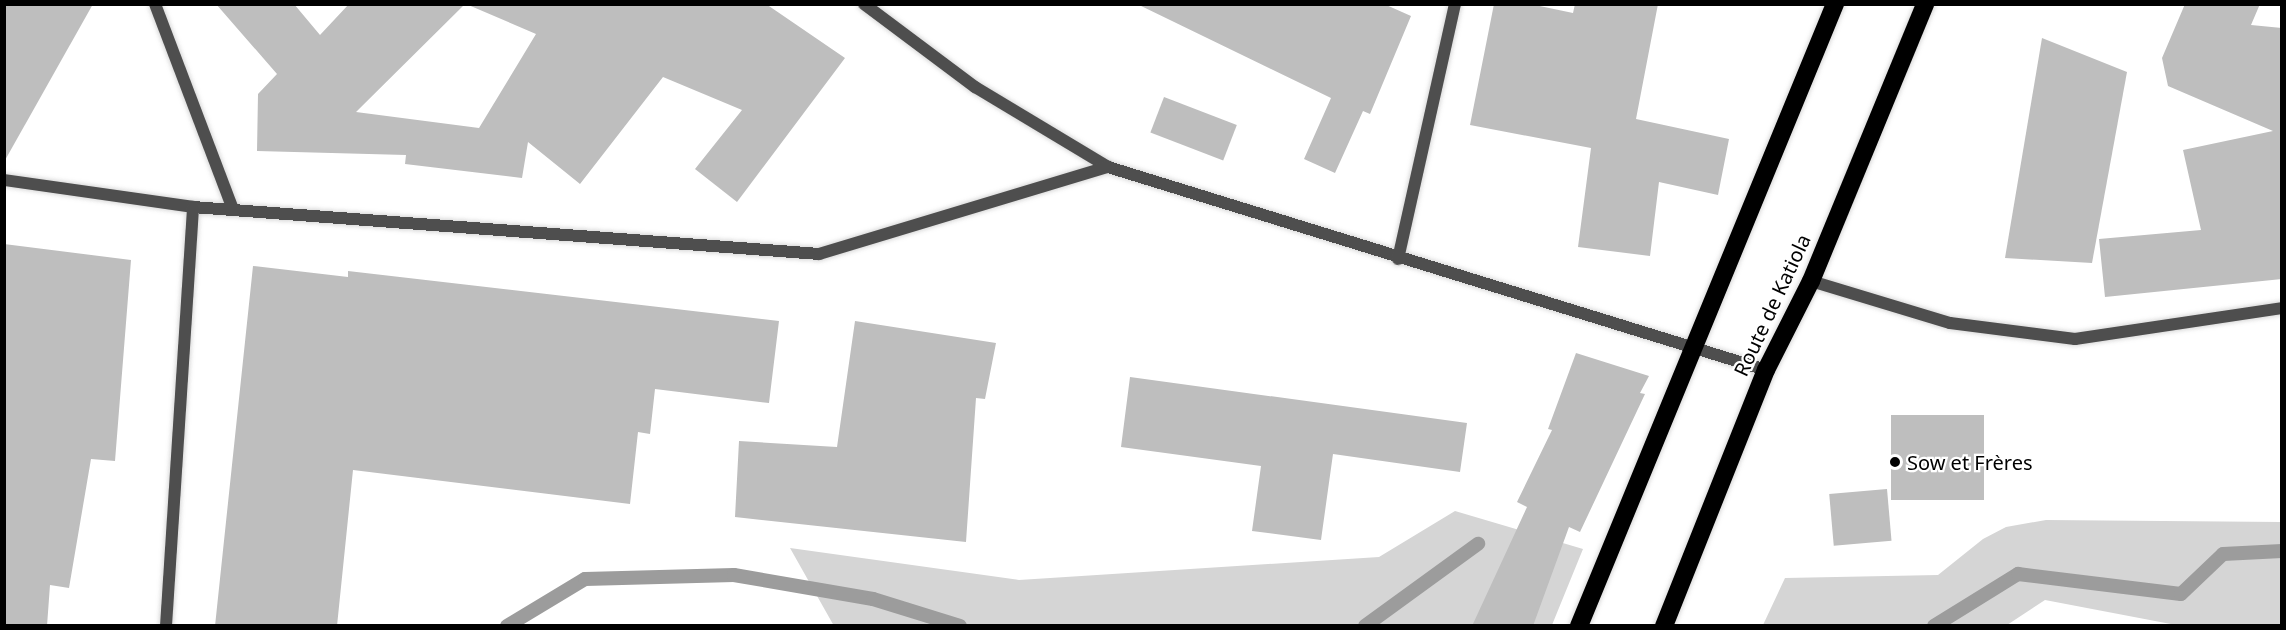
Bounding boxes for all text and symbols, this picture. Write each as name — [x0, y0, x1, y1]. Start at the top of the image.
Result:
street label: Route de Katiola — [1729, 230, 1815, 380]
place label: Sow et Frères — [1907, 450, 2033, 474]
marker: Sow et Frères — [1888, 455, 1902, 469]

